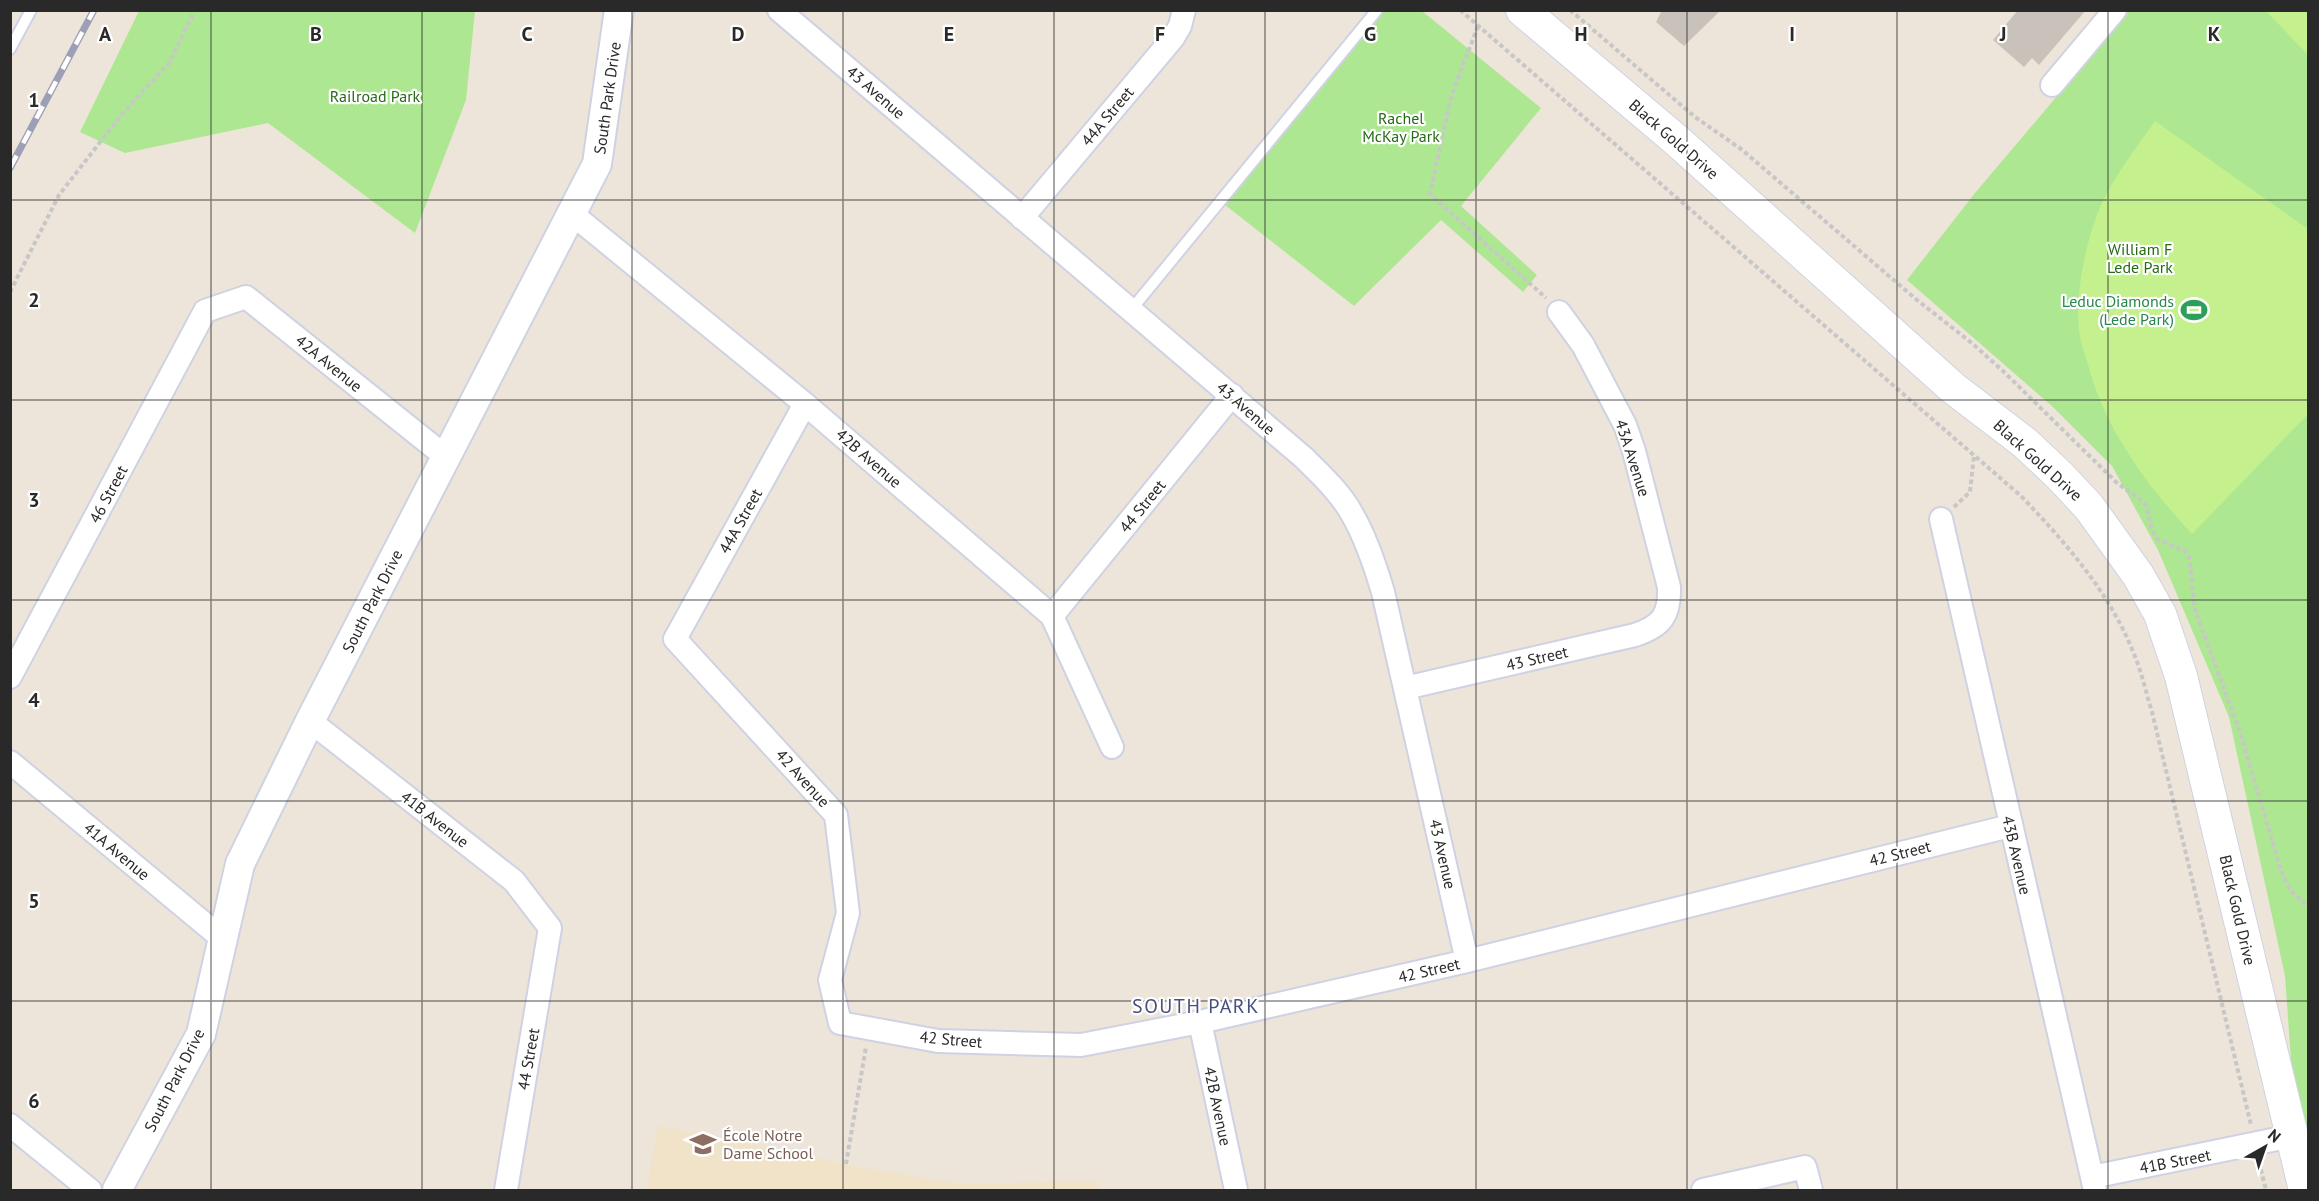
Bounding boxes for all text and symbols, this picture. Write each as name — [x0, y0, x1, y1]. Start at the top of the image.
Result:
text: A — [99, 21, 112, 47]
text: B — [310, 21, 322, 47]
text: C — [521, 21, 533, 47]
text: D — [732, 21, 745, 47]
text: E — [944, 21, 954, 47]
text: F — [1155, 21, 1165, 47]
text: G — [1364, 21, 1376, 47]
text: H — [1574, 21, 1588, 47]
text: I — [1789, 21, 1795, 47]
text: J — [1999, 21, 2006, 47]
text: K — [2208, 21, 2221, 47]
street label: South Park Drive — [589, 41, 625, 155]
street label: 43 Avenue — [843, 61, 909, 123]
street label: 44A Street — [1076, 82, 1138, 150]
park label: Railroad Park — [330, 86, 421, 106]
text: 1 — [28, 87, 40, 113]
street label: Black Gold Drive — [1625, 95, 1723, 183]
park label: Rachel McKay Park — [1362, 108, 1440, 146]
park label: William F Lede Park — [2107, 239, 2173, 277]
text: 2 — [28, 287, 40, 313]
place label: Leduc Diamonds (Lede Park) — [2062, 291, 2174, 329]
sports icon: Leduc Diamonds (Lede Park) — [2179, 295, 2209, 325]
street label: 42A Avenue — [292, 330, 366, 396]
street label: 43 Avenue — [1213, 377, 1279, 439]
street label: Black Gold Drive — [1990, 415, 2086, 505]
street label: 43A Avenue — [1611, 417, 1655, 499]
street label: 42B Avenue — [832, 424, 906, 492]
street label: 46 Street — [84, 461, 132, 526]
street label: 44 Street — [1115, 475, 1170, 537]
street label: 44A Street — [714, 484, 766, 557]
text: 3 — [28, 487, 40, 513]
street label: South Park Drive — [337, 546, 407, 656]
street label: 43 Street — [1504, 641, 1570, 675]
text: 4 — [28, 687, 40, 713]
street label: 42 Avenue — [772, 745, 834, 811]
street label: 41B Avenue — [397, 786, 473, 852]
street label: 43B Avenue — [1998, 814, 2036, 896]
street label: 43 Avenue — [1425, 817, 1461, 891]
street label: 41A Avenue — [80, 818, 154, 884]
street label: 42 Street — [1867, 836, 1933, 870]
street label: Black Gold Drive — [2216, 853, 2260, 967]
text: 5 — [28, 888, 40, 914]
street label: 42 Street — [1396, 953, 1462, 987]
district label: SOUTH PARK — [1132, 993, 1260, 1019]
street label: South Park Drive — [139, 1025, 209, 1135]
street label: 44 Street — [513, 1026, 543, 1092]
street label: 42 Street — [919, 1026, 984, 1052]
street label: 42B Avenue — [1200, 1065, 1236, 1147]
text: 6 — [28, 1088, 40, 1114]
north arrow — [2235, 1117, 2295, 1177]
text: N — [2264, 1124, 2285, 1147]
place label: École Notre Dame School — [723, 1125, 813, 1163]
school or university icon: École Notre Dame School — [688, 1129, 718, 1159]
street label: 41B Street — [2138, 1144, 2213, 1178]

